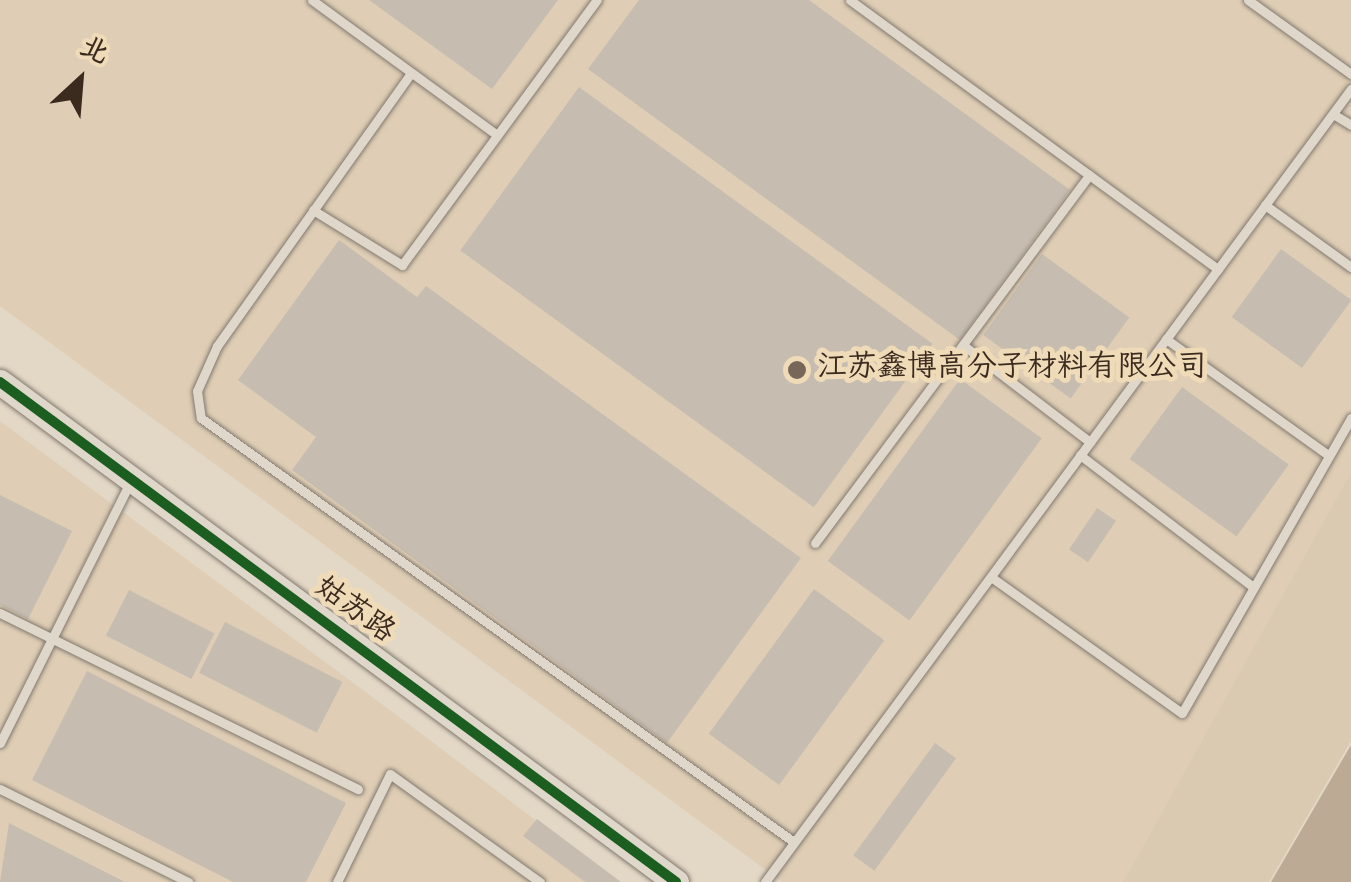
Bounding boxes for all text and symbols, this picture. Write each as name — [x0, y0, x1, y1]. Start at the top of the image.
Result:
north arrow — [30, 30, 130, 130]
text: 北 — [74, 32, 113, 74]
place label: 江苏鑫博高分子材料有限公司 — [817, 352, 1207, 388]
marker: 江苏鑫博高分子材料有限公司 — [786, 359, 808, 381]
street label: 姑苏路 — [306, 571, 400, 653]

